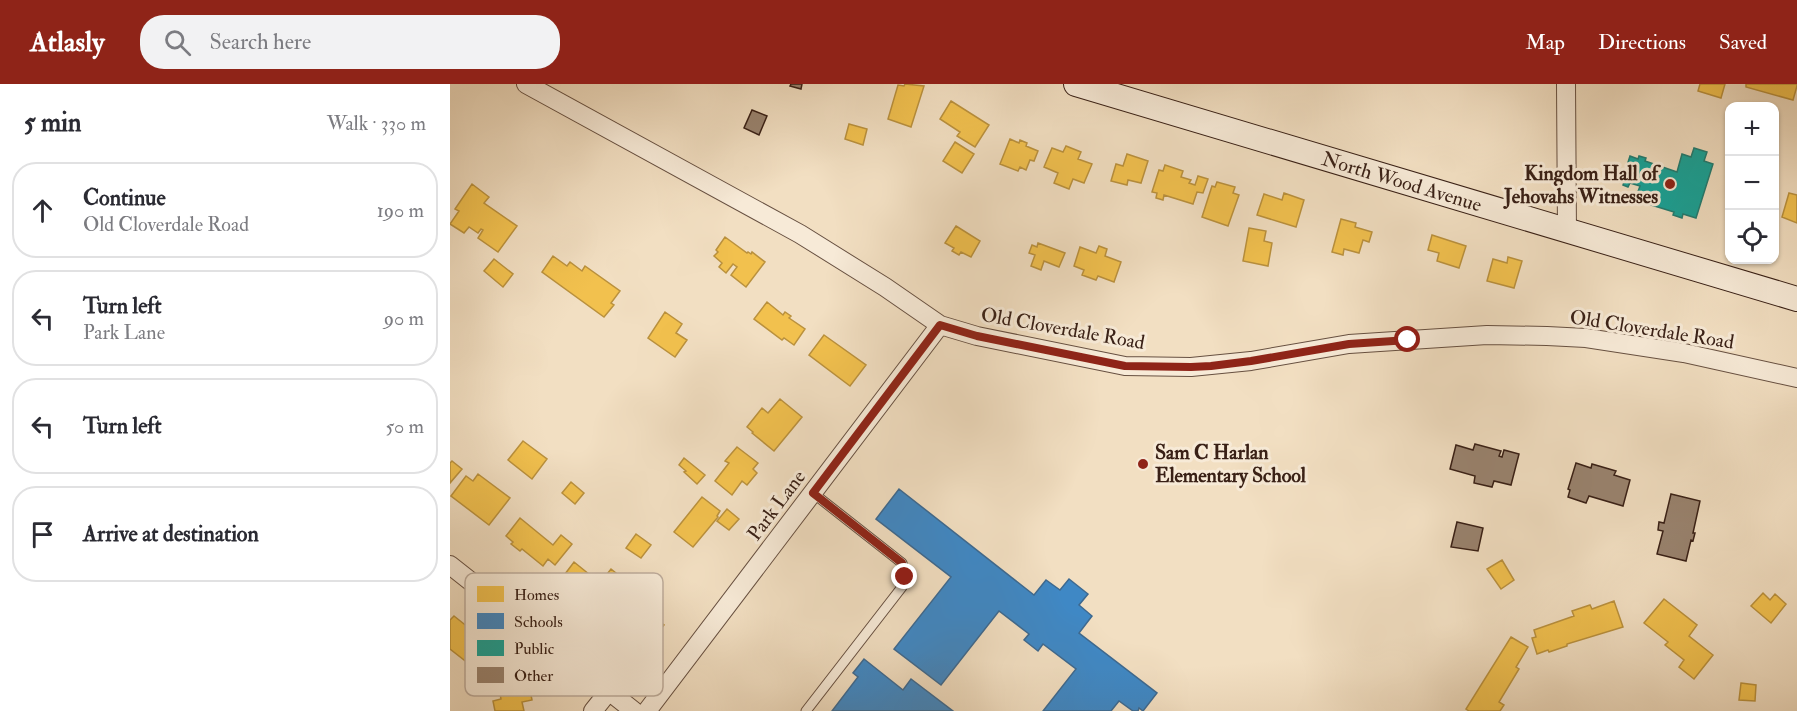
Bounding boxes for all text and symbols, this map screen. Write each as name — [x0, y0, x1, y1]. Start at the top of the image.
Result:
search box — [140, 15, 560, 69]
text: Atlasly — [30, 25, 104, 60]
icon: search — [161, 26, 194, 59]
text: Search here — [209, 28, 311, 56]
text: Map — [1525, 29, 1565, 56]
text: Directions — [1598, 29, 1686, 56]
text: Saved — [1719, 29, 1767, 56]
map controls — [1725, 102, 1779, 264]
button: + — [1725, 102, 1779, 156]
text: 5 min — [24, 107, 81, 139]
text: Walk · 330 m — [327, 111, 426, 136]
street label: North Wood Avenue — [1319, 146, 1485, 217]
button: − — [1725, 156, 1779, 210]
place label: Kingdom Hall of Jehovahs Witnesses — [1503, 161, 1662, 209]
marker: Kingdom Hall of Jehovahs Witnesses — [1663, 177, 1677, 191]
text: Continue — [83, 184, 166, 212]
icon: ahead — [26, 194, 59, 227]
text: 190 m — [377, 198, 424, 223]
button: locate — [1725, 210, 1779, 264]
text: Old Cloverdale Road — [83, 212, 249, 237]
text: Turn left — [83, 292, 162, 320]
icon: left — [26, 302, 59, 335]
street label: Old Cloverdale Road — [979, 302, 1147, 355]
street label: Old Cloverdale Road — [1568, 304, 1736, 355]
text: 90 m — [384, 306, 424, 331]
text: Park Lane — [83, 320, 165, 345]
route start — [1394, 326, 1420, 352]
icon: left — [26, 410, 59, 443]
text: Turn left — [83, 412, 162, 440]
text: 50 m — [385, 414, 424, 439]
place label: Sam C Harlan Elementary School — [1155, 440, 1307, 489]
marker: Sam C Harlan Elementary School — [1136, 457, 1150, 471]
street label: Park Lane — [742, 465, 811, 546]
icon: arrive — [26, 518, 59, 551]
text: Arrive at destination — [83, 520, 259, 548]
route end — [891, 563, 917, 589]
legend — [465, 573, 663, 696]
text: Homes — [514, 585, 559, 605]
text: Schools — [514, 612, 563, 632]
text: Public — [514, 639, 555, 659]
text: Other — [514, 666, 553, 686]

